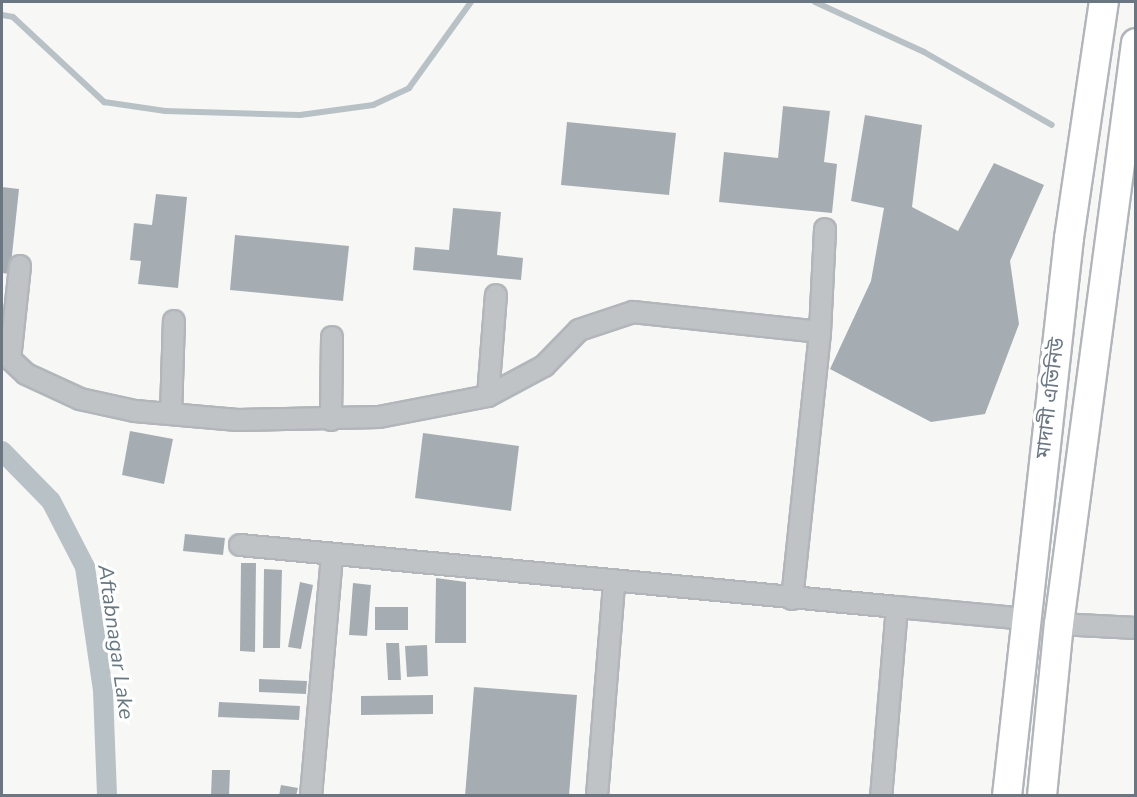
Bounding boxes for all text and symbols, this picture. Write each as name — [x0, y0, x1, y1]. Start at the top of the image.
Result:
street label: মাদানী এভিনিউ — [1031, 336, 1069, 460]
water label: Aftabnagar Lake — [93, 563, 139, 721]

